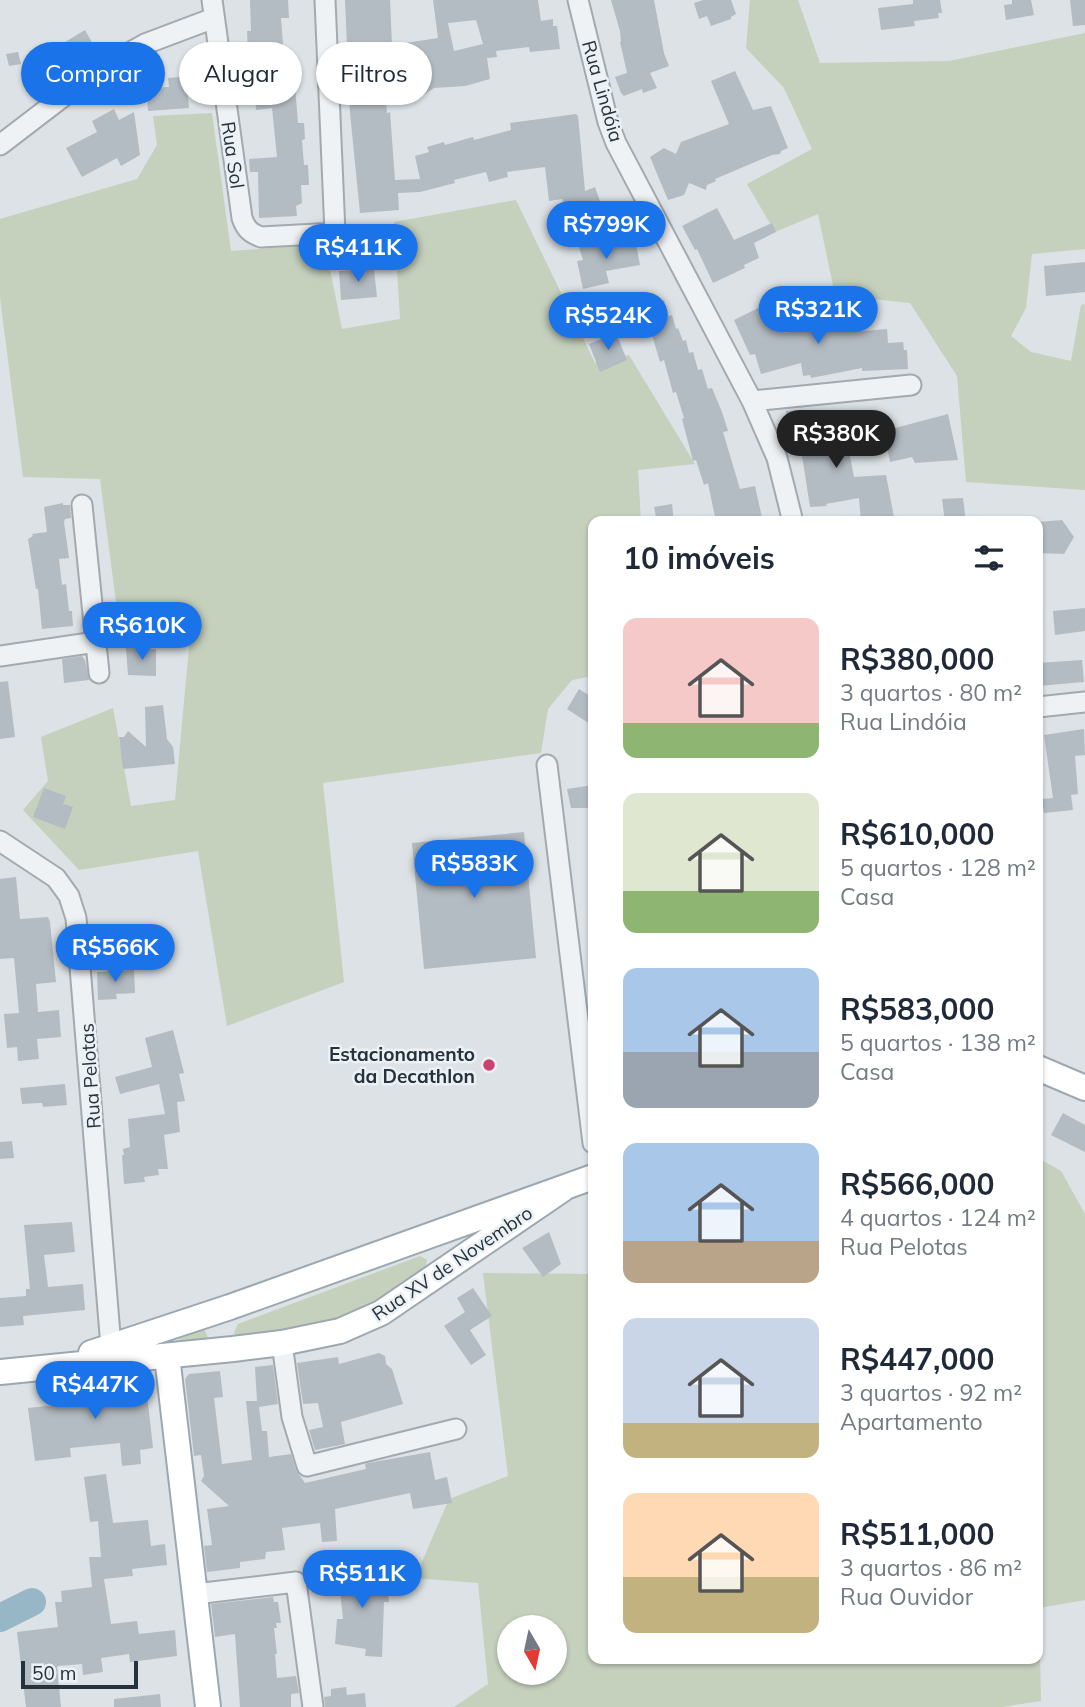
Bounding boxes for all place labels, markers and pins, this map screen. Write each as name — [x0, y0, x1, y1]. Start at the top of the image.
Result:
pin: R$799K — [549, 202, 663, 261]
pin: R$411K — [301, 224, 415, 284]
pin: R$321K — [761, 286, 875, 346]
pin: R$524K — [551, 292, 665, 352]
pin: R$380K — [779, 410, 893, 470]
pin: R$610K — [85, 602, 199, 662]
pin: R$583K — [417, 841, 531, 900]
pin: R$566K — [58, 925, 172, 984]
place label: Estacionamento da Decathlon — [329, 1042, 475, 1088]
marker: Estacionamento da Decathlon — [481, 1057, 497, 1073]
pin: R$447K — [38, 1362, 152, 1421]
pin: R$511K — [305, 1550, 419, 1610]

